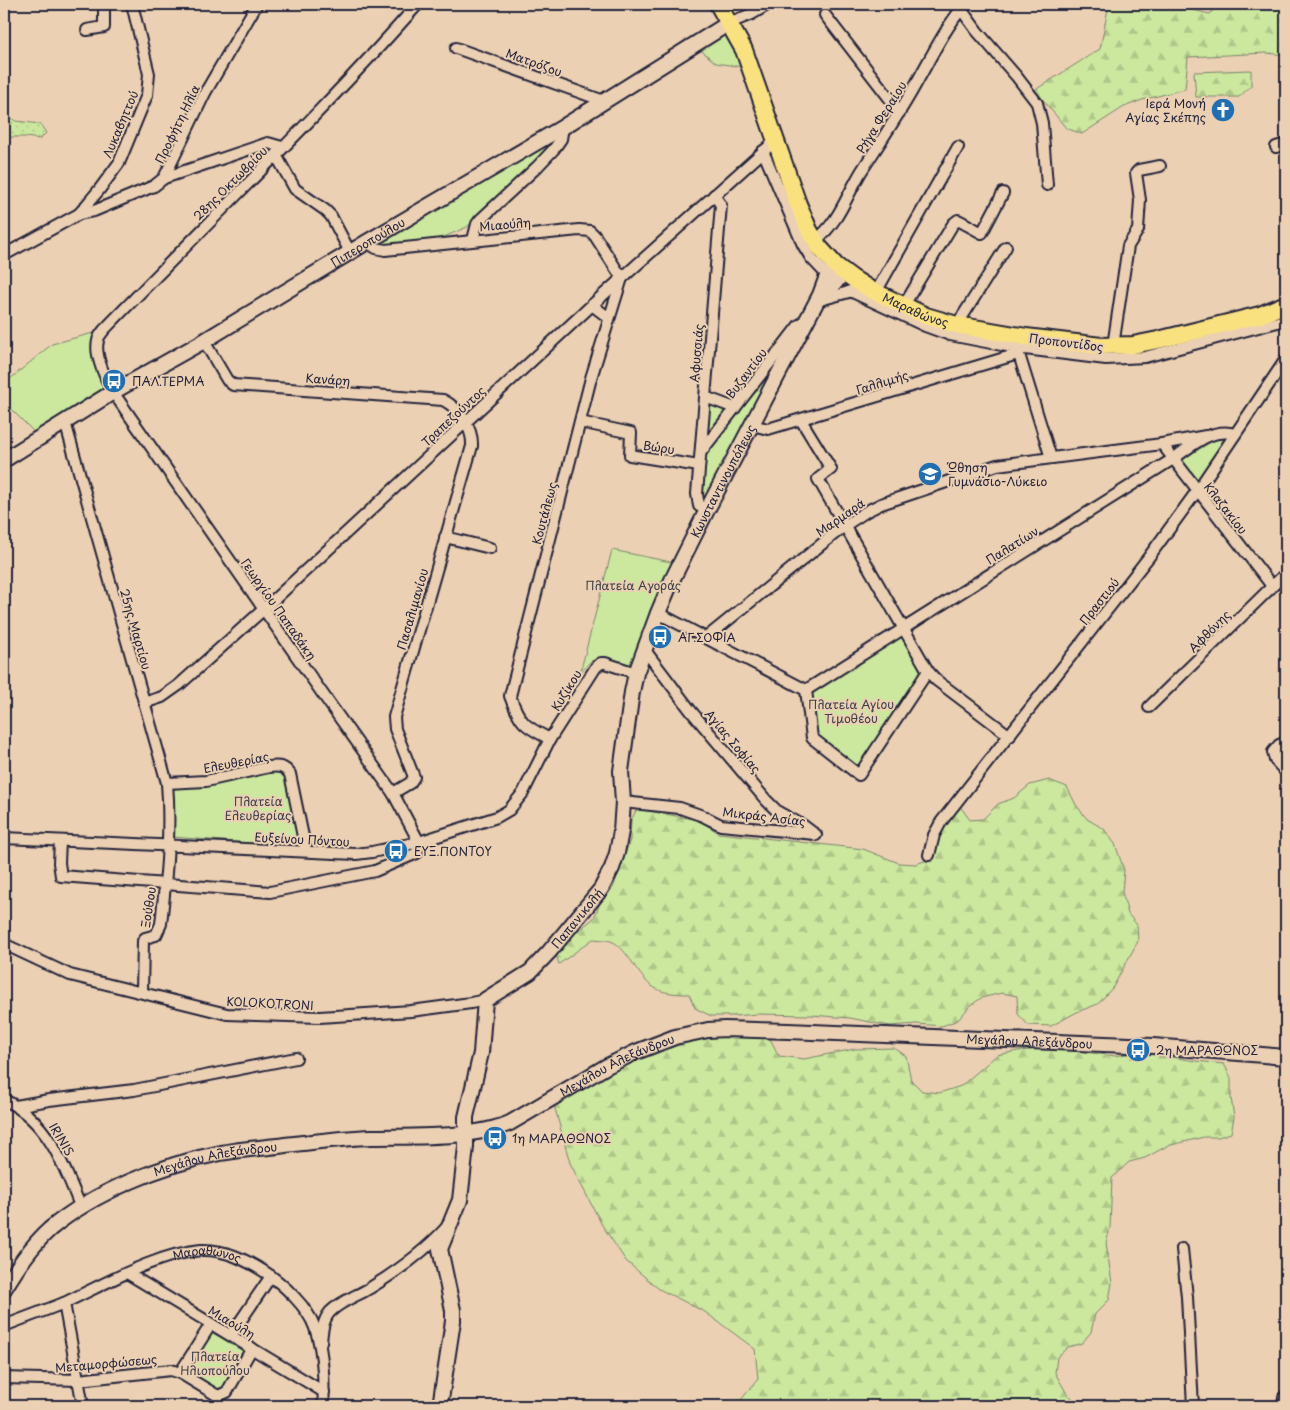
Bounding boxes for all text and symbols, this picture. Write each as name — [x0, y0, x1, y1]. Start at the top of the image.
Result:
street label: Ματρόζου — [503, 43, 565, 81]
street label: Ρήγα Φεραίου — [852, 77, 911, 157]
street label: Προφήτη Ηλία — [150, 81, 204, 166]
street label: Λυκαβηττού — [98, 87, 142, 161]
place label: Ιερά Μονή Αγίας Σκέπης — [1125, 94, 1206, 126]
church icon: Ιερά Μονή Αγίας Σκέπης — [1210, 97, 1236, 123]
street label: 28ης Οκτωβρίου — [189, 142, 271, 224]
street label: Πιπεροπούλου — [327, 213, 408, 271]
street label: Μιαούλη — [479, 213, 531, 235]
street label: Μαραθώνος — [880, 288, 951, 331]
street label: Αφυσσιάς — [684, 323, 708, 383]
street label: Προποντίδος — [1028, 329, 1104, 355]
street label: Βυζαντίου — [721, 344, 771, 402]
street label: Γαλλιμής — [854, 365, 910, 399]
bus stop icon: ΠΑΛ.ΤΕΡΜΑ — [101, 368, 127, 394]
street label: Κανάρη — [305, 368, 351, 390]
place label: ΠΑΛ.ΤΕΡΜΑ — [132, 372, 204, 390]
street label: Τραπεζούντος — [417, 382, 489, 450]
street label: Κωνσταντινουπόλεως — [686, 421, 760, 541]
street label: Βώρυ — [642, 436, 676, 458]
place label: Ώθηση Γυμνάσιο-Λύκειο — [946, 458, 1047, 490]
school or university icon: Ώθηση Γυμνάσιο-Λύκειο — [917, 461, 943, 487]
street label: Κλαζακίου — [1200, 478, 1252, 538]
street label: Κουτάλεως — [527, 480, 561, 546]
street label: Μαρμαρά — [812, 493, 868, 541]
street label: Παλατίων — [982, 522, 1042, 568]
street label: Γεωργίου Παπαδάκη — [237, 555, 321, 664]
street label: Πασαλιμανίου — [392, 566, 432, 652]
street label: Πραστιού — [1075, 574, 1123, 628]
park label: Πλατεία Αγοράς — [585, 576, 681, 594]
street label: 25ης Μαρτίου — [116, 586, 156, 672]
street label: Αφθόνης — [1184, 606, 1234, 656]
bus stop icon: ΑΓ.ΣΟΦΙΑ — [647, 624, 673, 650]
place label: ΑΓ.ΣΟΦΙΑ — [678, 628, 736, 646]
street label: Κυζίκου — [546, 666, 586, 714]
park label: Πλατεία Αγίου Τιμοθέου — [808, 695, 894, 727]
street label: Αγίας Σοφίας — [701, 705, 765, 777]
street label: Ελευθερίας — [202, 747, 270, 777]
park label: Πλατεία Ελευθερίας — [225, 792, 291, 824]
street label: Μικράς Ασίας — [721, 802, 807, 830]
street label: Ευξείνου Πόντου — [254, 828, 350, 850]
bus stop icon: ΕΥΞ.ΠΟΝΤΟΥ — [383, 838, 409, 864]
place label: ΕΥΞ.ΠΟΝΤΟΥ — [414, 842, 492, 860]
street label: Παπανικολή — [547, 884, 607, 952]
street label: Ξούθου — [136, 885, 160, 929]
street label: KOLOKOTRONI — [226, 992, 314, 1014]
street label: Μεγάλου Αλεξάνδρου — [556, 1029, 677, 1101]
street label: Μεγάλου Αλεξάνδρου — [966, 1029, 1093, 1053]
bus stop icon: 2η ΜΑΡΑΘΩΝΟΣ — [1125, 1037, 1151, 1063]
place label: 2η ΜΑΡΑΘΩΝΟΣ — [1156, 1041, 1259, 1059]
street label: IRINIS — [45, 1119, 79, 1159]
bus stop icon: 1η ΜΑΡΑΘΩΝΟΣ — [482, 1125, 508, 1151]
place label: 1η ΜΑΡΑΘΩΝΟΣ — [512, 1129, 612, 1147]
street label: Μεγάλου Αλεξάνδρου — [151, 1137, 278, 1180]
street label: Μαραθώνος — [171, 1241, 244, 1267]
street label: Μιαούλη — [205, 1301, 259, 1343]
park label: Πλατεία Ηλιοπούλου — [180, 1347, 250, 1379]
street label: Μεταμορφώσεως — [54, 1350, 158, 1376]

